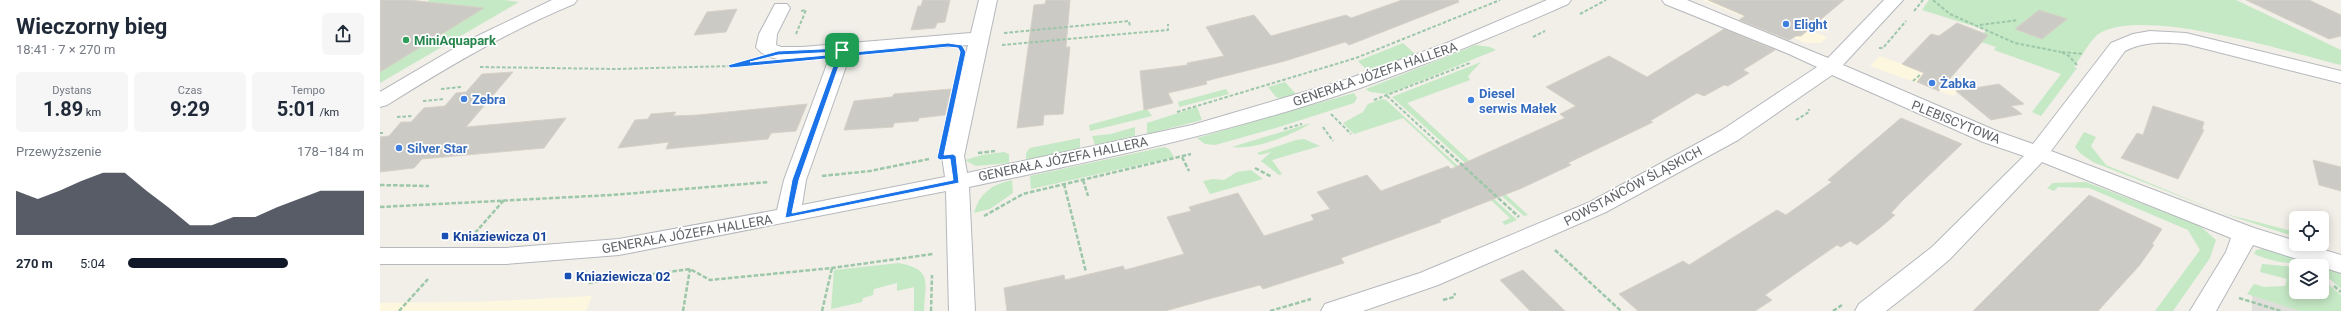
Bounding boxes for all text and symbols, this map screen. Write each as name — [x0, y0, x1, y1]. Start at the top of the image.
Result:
button: share — [322, 13, 364, 55]
text: Wieczorny bieg — [16, 14, 167, 39]
place label: Elight — [1794, 17, 1828, 32]
marker: Elight — [1781, 19, 1791, 29]
place label: MiniAquapark — [414, 33, 497, 48]
pin — [825, 33, 859, 67]
marker: MiniAquapark — [401, 35, 411, 45]
icon: arrive — [831, 39, 853, 61]
street label: GENERAŁA JÓZEFA HALLERA — [1291, 39, 1460, 109]
text: 18:41 · 7 × 270 m — [16, 42, 115, 57]
place label: Żabka — [1940, 76, 1976, 91]
marker: Żabka — [1927, 78, 1937, 88]
text: Dystans — [52, 84, 92, 97]
text: Czas — [178, 84, 202, 97]
text: Tempo — [291, 84, 325, 97]
place label: Diesel serwis Małek — [1479, 86, 1558, 116]
place label: Zebra — [472, 92, 506, 107]
marker: Zebra — [459, 94, 469, 104]
marker: Diesel serwis Małek — [1466, 95, 1476, 105]
text: 1.89 — [43, 97, 83, 121]
text: 9:29 — [170, 97, 210, 121]
text: 5:01 — [277, 97, 317, 121]
street label: PLEBISCYTOWA — [1909, 97, 2003, 147]
text: km — [83, 106, 101, 119]
text: /km — [317, 106, 339, 119]
street label: GENERAŁA JÓZEFA HALLERA — [977, 134, 1150, 184]
place label: Silver Star — [407, 141, 468, 156]
marker: Silver Star — [394, 143, 404, 153]
street label: POWSTAŃCÓW ŚLĄSKICH — [1561, 143, 1705, 229]
text: Przewyższenie — [16, 144, 101, 159]
text: 178–184 m — [297, 144, 364, 159]
map controls — [2289, 211, 2329, 299]
button: locate — [2289, 211, 2329, 251]
street label: GENERAŁA JÓZEFA HALLERA — [601, 212, 774, 256]
place label: Kniaziewicza 01 — [453, 229, 547, 244]
marker: Kniaziewicza 01 — [440, 231, 450, 241]
text: 270 m — [16, 256, 53, 271]
text: 5:04 — [80, 256, 105, 271]
button: layers — [2289, 259, 2329, 299]
place label: Kniaziewicza 02 — [576, 269, 670, 284]
marker: Kniaziewicza 02 — [563, 271, 573, 281]

